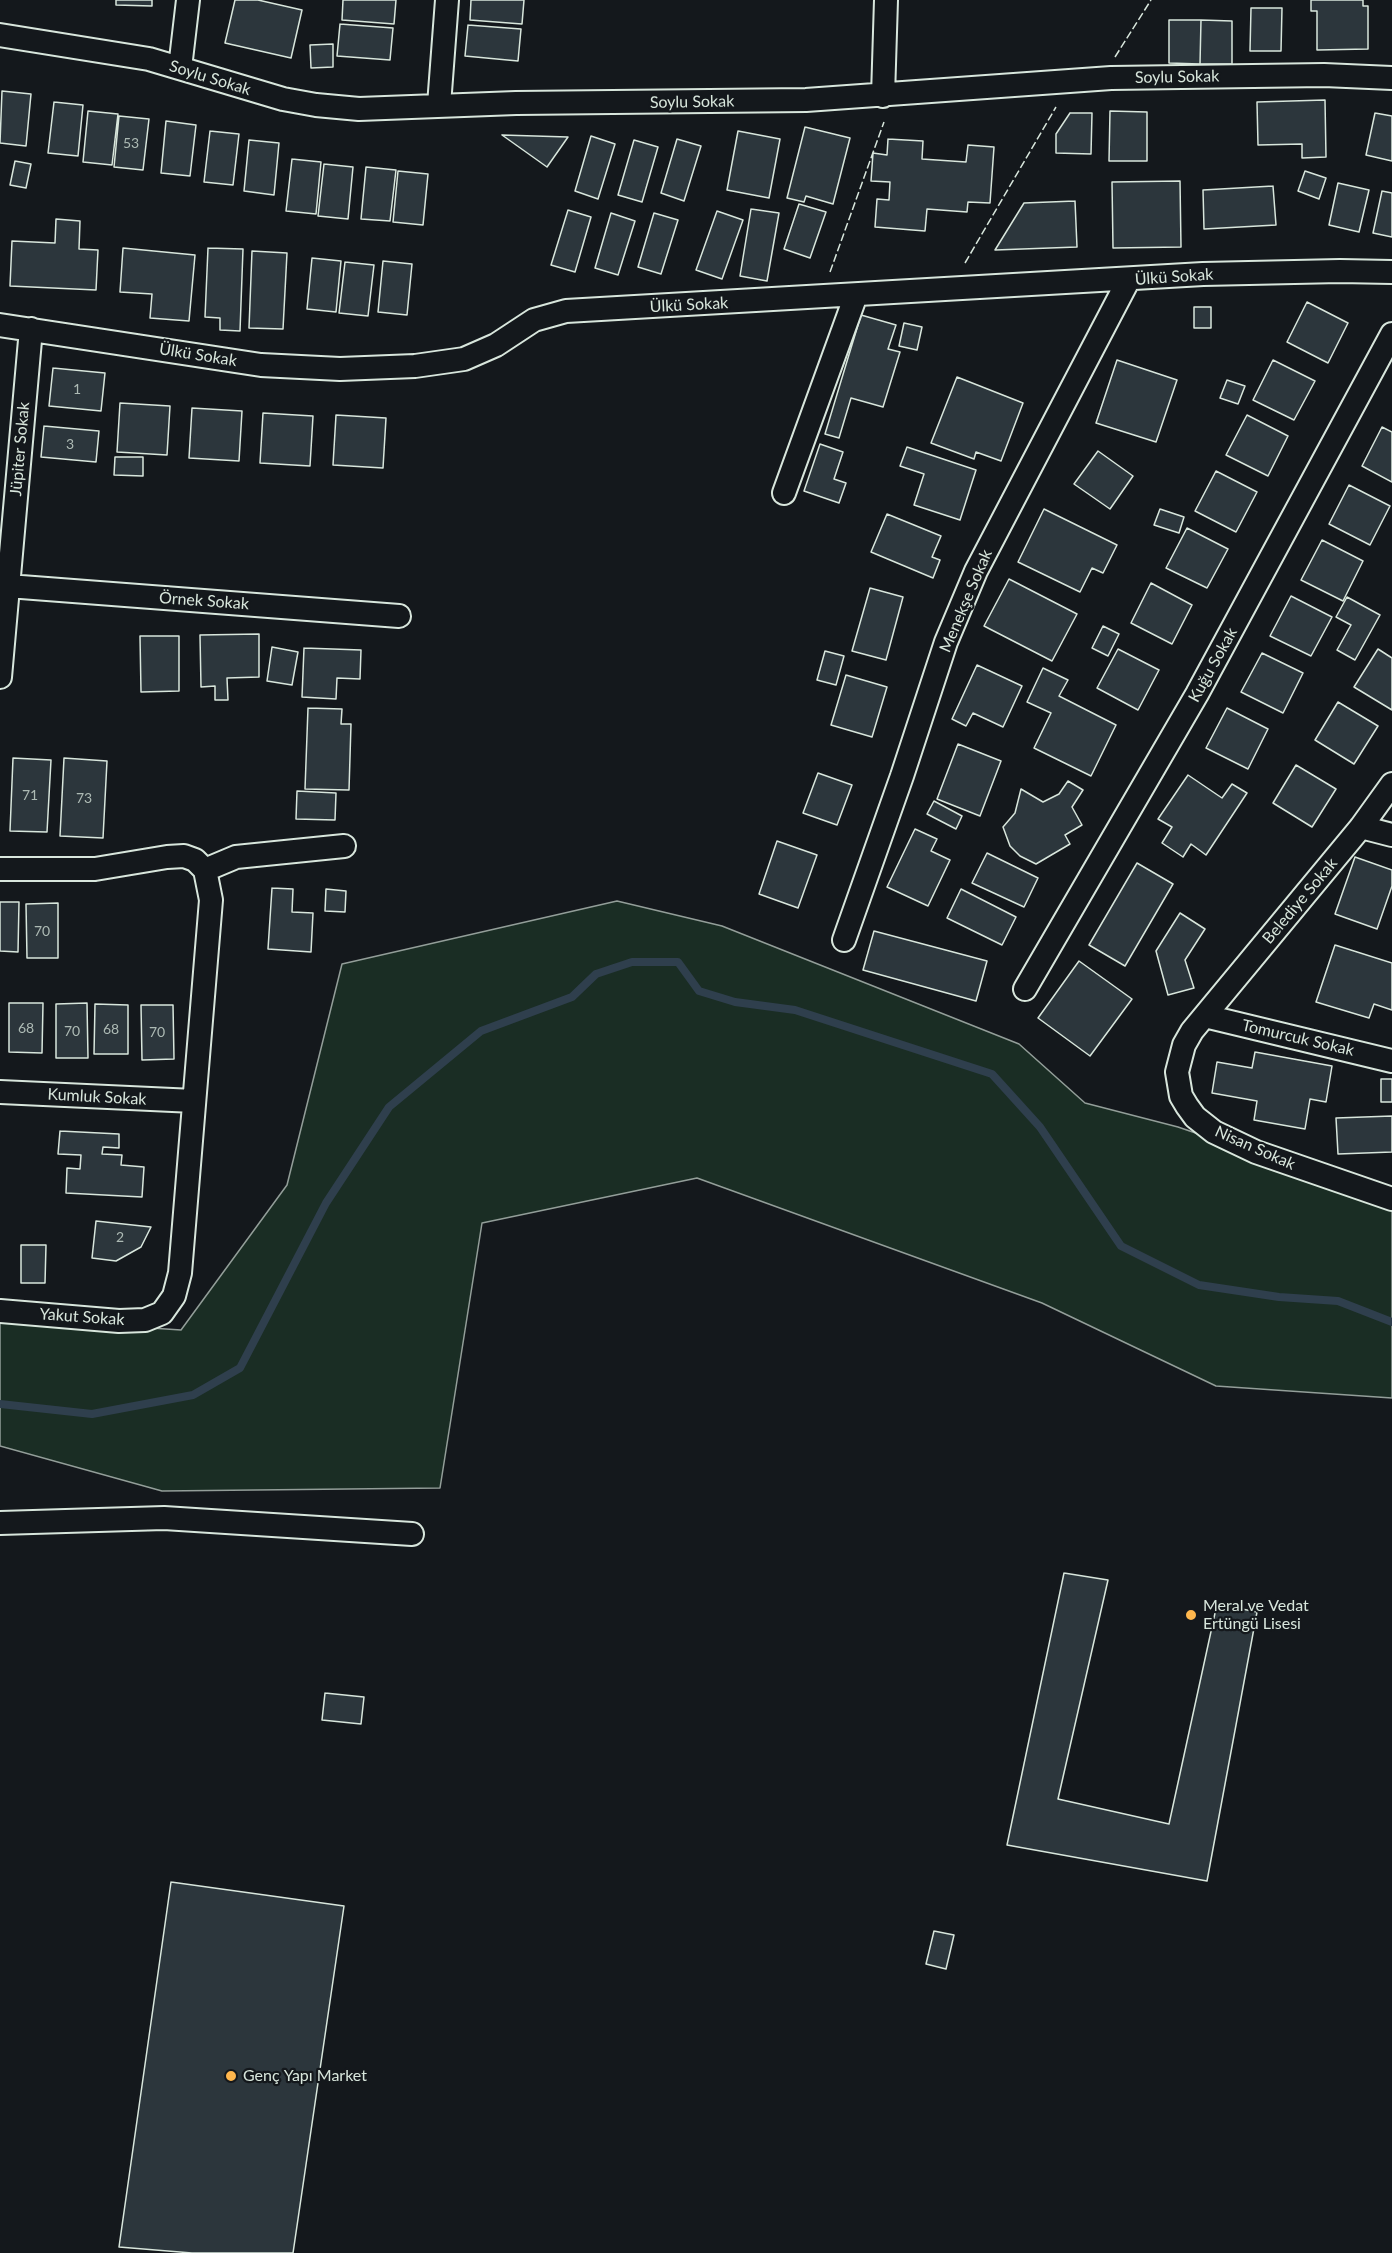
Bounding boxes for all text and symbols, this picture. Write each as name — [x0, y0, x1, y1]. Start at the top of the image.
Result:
street label: Soylu Sokak — [167, 56, 253, 100]
street label: Soylu Sokak — [1135, 67, 1219, 87]
street label: Soylu Sokak — [650, 92, 734, 112]
house number: 53 — [123, 135, 139, 151]
street label: Ülkü Sokak — [1134, 265, 1214, 289]
street label: Ülkü Sokak — [649, 293, 729, 317]
street label: Ülkü Sokak — [158, 339, 238, 371]
house number: 1 — [73, 381, 81, 397]
street label: Jüpiter Sokak — [6, 401, 34, 497]
house number: 3 — [66, 436, 74, 452]
street label: Menekşe Sokak — [936, 547, 996, 655]
street label: Örnek Sokak — [158, 588, 250, 614]
street label: Kuğu Sokak — [1185, 624, 1241, 706]
house number: 71 — [22, 787, 38, 803]
house number: 73 — [76, 790, 92, 806]
street label: Belediye Sokak — [1259, 854, 1341, 948]
house number: 70 — [34, 923, 50, 939]
street label: Tomurcuk Sokak — [1240, 1016, 1356, 1060]
house number: 68 — [18, 1020, 34, 1036]
house number: 68 — [103, 1021, 119, 1037]
house number: 70 — [64, 1023, 80, 1039]
house number: 70 — [149, 1024, 165, 1040]
street label: Kumluk Sokak — [47, 1085, 147, 1109]
street label: Nisan Sokak — [1212, 1122, 1298, 1174]
house number: 2 — [116, 1229, 124, 1245]
street label: Yakut Sokak — [39, 1304, 125, 1330]
place label: Meral ve Vedat Ertüngü Lisesi — [1203, 1596, 1309, 1634]
marker: Meral ve Vedat Ertüngü Lisesi — [1184, 1608, 1198, 1622]
place label: Genç Yapı Market — [243, 2066, 367, 2086]
marker: Genç Yapı Market — [224, 2069, 238, 2083]

